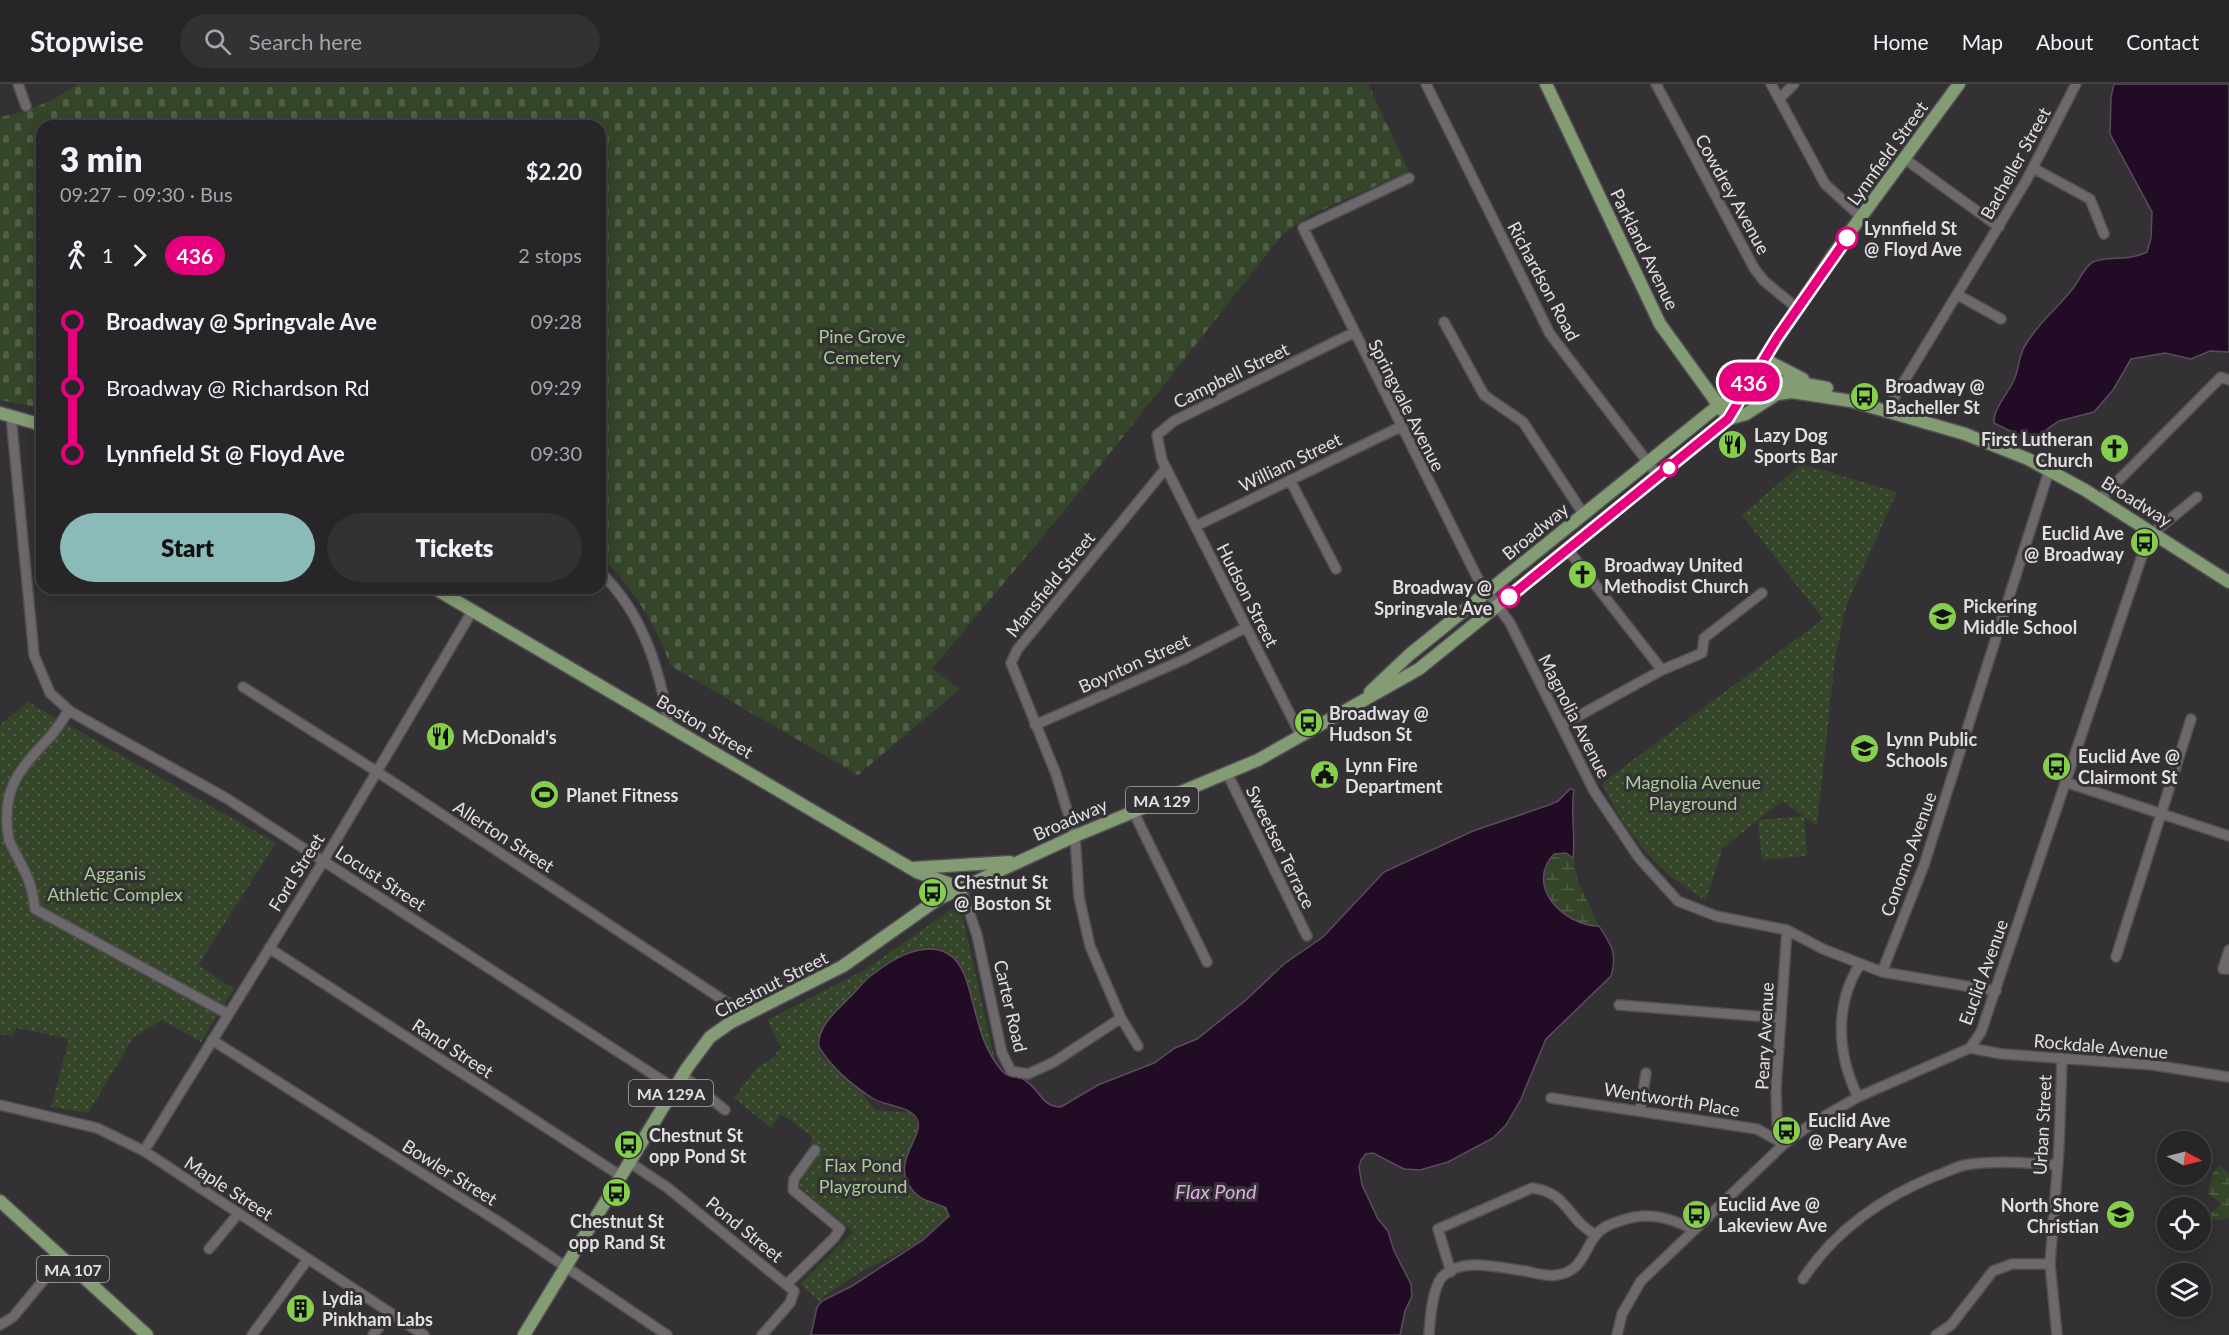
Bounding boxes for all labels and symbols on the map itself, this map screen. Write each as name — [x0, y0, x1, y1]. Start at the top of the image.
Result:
street label: Lynnfield Street — [1842, 96, 1932, 209]
street label: Bacheller Street — [1975, 103, 2055, 223]
street label: Cowdrey Avenue — [1691, 130, 1775, 258]
street label: Parkland Avenue — [1606, 185, 1684, 313]
place label: Lynnfield St @ Floyd Ave — [1864, 217, 1962, 260]
street label: Richardson Road — [1503, 218, 1585, 344]
marker: Lynnfield St @ Floyd Ave — [1836, 227, 1858, 249]
park label: Pine Grove Cemetery — [819, 325, 905, 368]
street label: Springvale Avenue — [1364, 335, 1450, 475]
street label: Campbell Street — [1170, 337, 1293, 412]
line badge: 436 — [1714, 362, 1784, 402]
place label: Broadway @ Bacheller St — [1885, 375, 1985, 418]
bus stop icon: Broadway @ Bacheller St — [1848, 380, 1880, 412]
place label: Lazy Dog Sports Bar — [1754, 424, 1838, 467]
street label: William Street — [1235, 427, 1345, 496]
place label: First Lutheran Church — [1981, 428, 2093, 471]
restaurant icon: Lazy Dog Sports Bar — [1717, 429, 1749, 461]
church icon: First Lutheran Church — [2098, 433, 2130, 465]
unlabelled marker — [1660, 459, 1678, 477]
street label: Broadway — [2098, 471, 2177, 532]
street label: Broadway — [1497, 497, 1573, 564]
place label: Euclid Ave @ Broadway — [2024, 522, 2124, 565]
street label: Mansfield Street — [1001, 526, 1100, 641]
bus stop icon: Euclid Ave @ Broadway — [2129, 527, 2161, 559]
street label: Hudson Street — [1212, 539, 1284, 651]
place label: Broadway United Methodist Church — [1604, 554, 1749, 597]
church icon: Broadway United Methodist Church — [1567, 559, 1599, 591]
place label: Broadway @ Springvale Ave — [1374, 576, 1492, 619]
marker: Broadway @ Springvale Ave — [1498, 586, 1520, 608]
place label: Pickering Middle School — [1963, 595, 2077, 638]
school or university icon: Pickering Middle School — [1926, 600, 1958, 632]
street label: Boynton Street — [1075, 628, 1193, 697]
street label: Magnolia Avenue — [1534, 650, 1616, 782]
street label: Boston Street — [653, 689, 758, 763]
place label: Broadway @ Hudson St — [1329, 702, 1429, 745]
bus stop icon: Broadway @ Hudson St — [1292, 707, 1324, 739]
restaurant icon: McDonald's — [425, 721, 457, 753]
place label: McDonald's — [462, 726, 557, 748]
place label: Lynn Public Schools — [1886, 728, 1977, 771]
school or university icon: Lynn Public Schools — [1849, 733, 1881, 765]
place label: Euclid Ave @ Clairmont St — [2078, 745, 2180, 788]
bus stop icon: Euclid Ave @ Clairmont St — [2041, 750, 2073, 782]
place label: Lynn Fire Department — [1345, 754, 1443, 797]
public building icon: Lynn Fire Department — [1308, 759, 1340, 791]
park label: Magnolia Avenue Playground — [1625, 771, 1761, 814]
sports icon: Planet Fitness — [529, 779, 561, 811]
street label: Sweetser Terrace — [1242, 782, 1320, 912]
place label: Planet Fitness — [566, 784, 679, 806]
road number: MA 129 — [1126, 787, 1198, 813]
street label: Conomo Avenue — [1875, 789, 1941, 919]
street label: Broadway — [1029, 793, 1111, 845]
street label: Allerton Street — [450, 795, 559, 877]
street label: Ford Street — [263, 828, 329, 915]
street label: Locust Street — [332, 841, 431, 916]
park label: Agganis Athletic Complex — [47, 862, 183, 905]
place label: Chestnut St @ Boston St — [954, 871, 1052, 914]
bus stop icon: Chestnut St @ Boston St — [917, 876, 949, 908]
street label: Euclid Avenue — [1954, 916, 2012, 1028]
street label: Chestnut Street — [711, 946, 832, 1022]
street label: Carter Road — [990, 958, 1032, 1054]
street label: Peary Avenue — [1750, 982, 1778, 1090]
street label: Rand Street — [408, 1014, 498, 1083]
street label: Rockdale Avenue — [2033, 1029, 2169, 1063]
street label: Urban Street — [2028, 1074, 2056, 1176]
street label: Wentworth Place — [1602, 1077, 1742, 1121]
road number: MA 129A — [629, 1080, 713, 1106]
place label: Euclid Ave @ Peary Ave — [1808, 1109, 1908, 1152]
bus stop icon: Euclid Ave @ Peary Ave — [1771, 1114, 1803, 1146]
place label: Chestnut St opp Pond St — [649, 1124, 746, 1167]
bus stop icon: Chestnut St opp Pond St — [612, 1129, 644, 1161]
north arrow — [2157, 1131, 2211, 1185]
street label: Bowler Street — [399, 1134, 502, 1210]
street label: Maple Street — [181, 1151, 278, 1225]
park label: Flax Pond Playground — [819, 1154, 907, 1197]
bus stop icon: Chestnut St opp Rand St — [601, 1176, 633, 1208]
water label: Flax Pond — [1175, 1179, 1257, 1203]
street label: Pond Street — [702, 1191, 788, 1267]
place label: Euclid Ave @ Lakeview Ave — [1718, 1193, 1827, 1236]
place label: North Shore Christian — [2001, 1194, 2099, 1237]
bus stop icon: Euclid Ave @ Lakeview Ave — [1681, 1198, 1713, 1230]
school or university icon: North Shore Christian — [2104, 1199, 2136, 1231]
place label: Chestnut St opp Rand St — [569, 1210, 666, 1253]
road number: MA 107 — [37, 1256, 109, 1282]
place label: Lydia Pinkham Labs — [322, 1287, 433, 1330]
building icon: Lydia Pinkham Labs — [285, 1292, 317, 1324]

